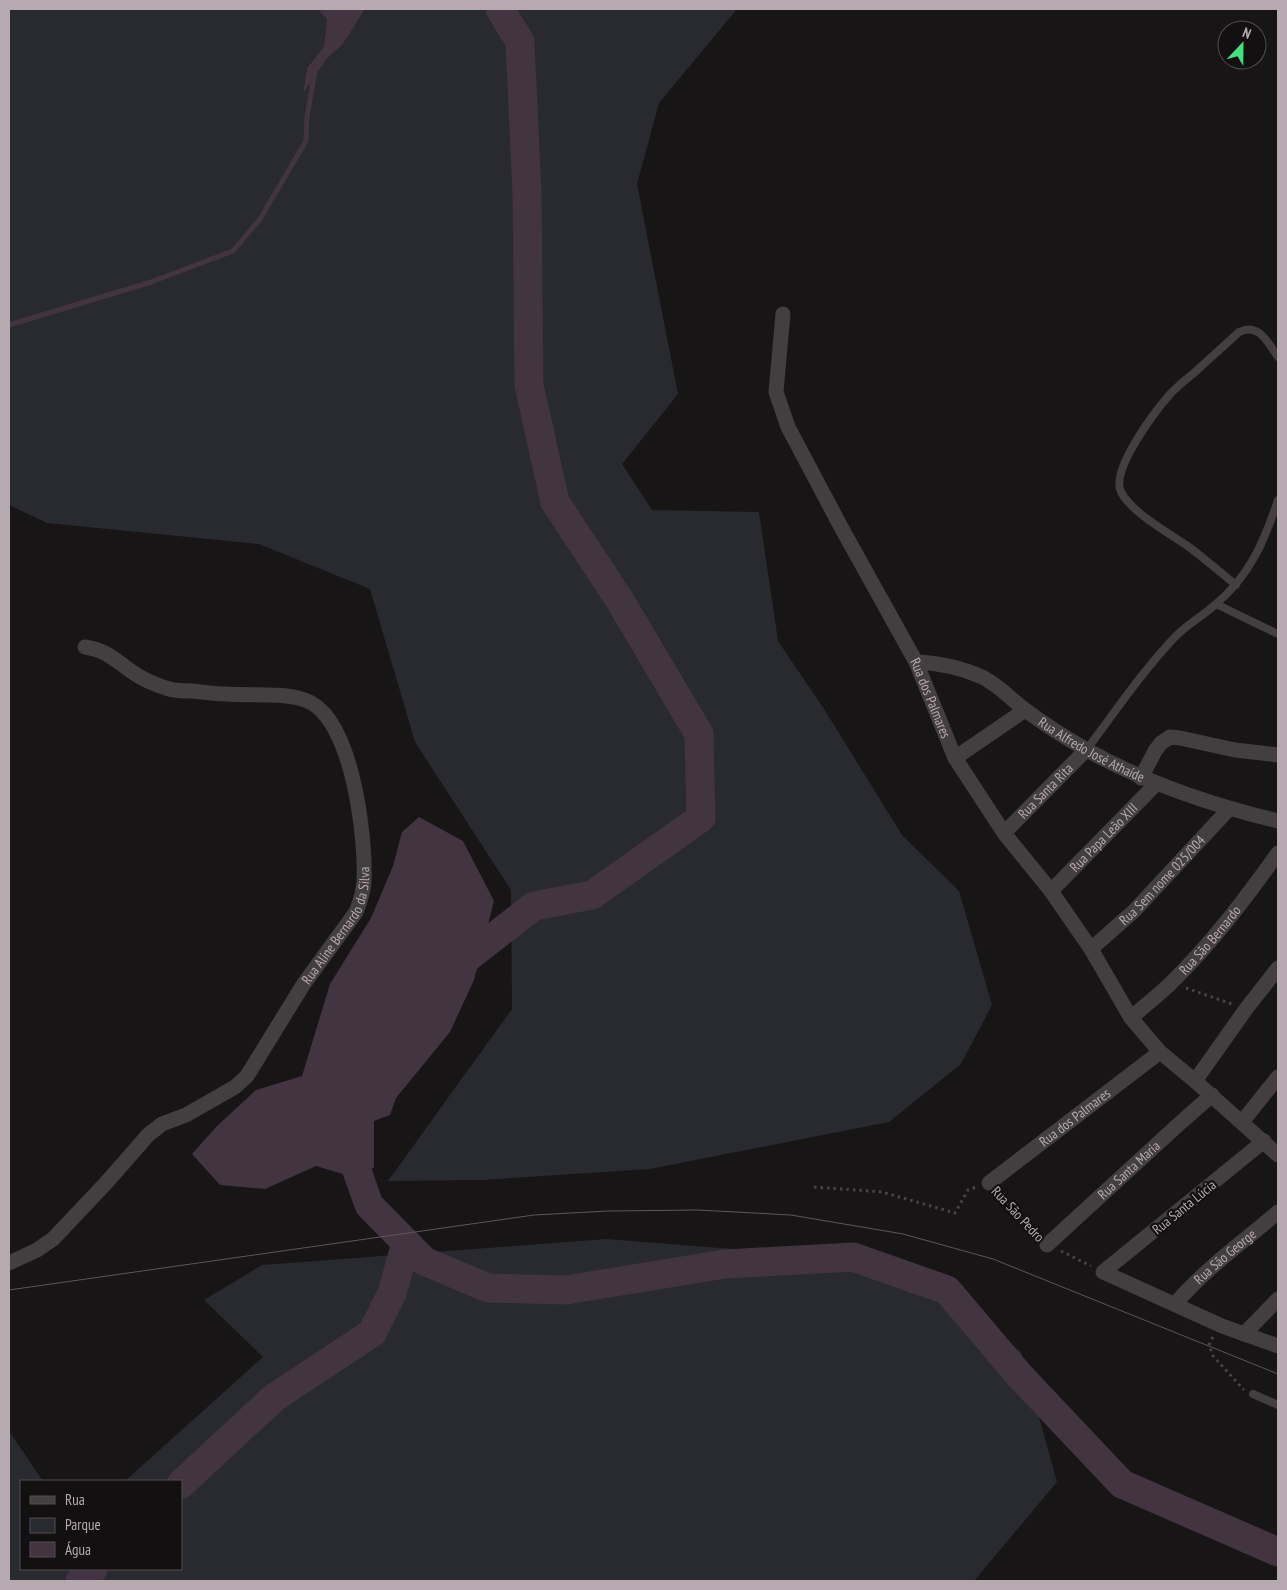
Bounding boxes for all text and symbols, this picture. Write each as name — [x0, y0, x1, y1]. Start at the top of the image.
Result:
north arrow — [1217, 20, 1267, 70]
text: N — [1240, 23, 1254, 43]
street label: Rua dos Palmares — [906, 655, 955, 741]
street label: Rua Alfredo José Athaíde — [1035, 713, 1147, 786]
street label: Rua Santa Rita — [1014, 760, 1077, 823]
street label: Rua Papa Leão XIII — [1066, 799, 1141, 876]
street label: Rua Sem nome 025/004 — [1115, 831, 1209, 929]
street label: Rua Aline Bernardo da Silva — [297, 867, 373, 988]
street label: Rua São Bernardo — [1175, 902, 1245, 979]
street label: Rua dos Palmares — [1035, 1084, 1114, 1150]
street label: Rua Santa Maria — [1094, 1137, 1164, 1203]
street label: Rua Santa Lúcia — [1148, 1176, 1220, 1238]
street label: Rua São Pedro — [988, 1182, 1048, 1246]
street label: Rua São George — [1190, 1225, 1260, 1288]
legend — [20, 1480, 182, 1570]
text: Rua — [65, 1490, 85, 1509]
text: Parque — [65, 1515, 101, 1534]
text: Água — [65, 1540, 91, 1559]

